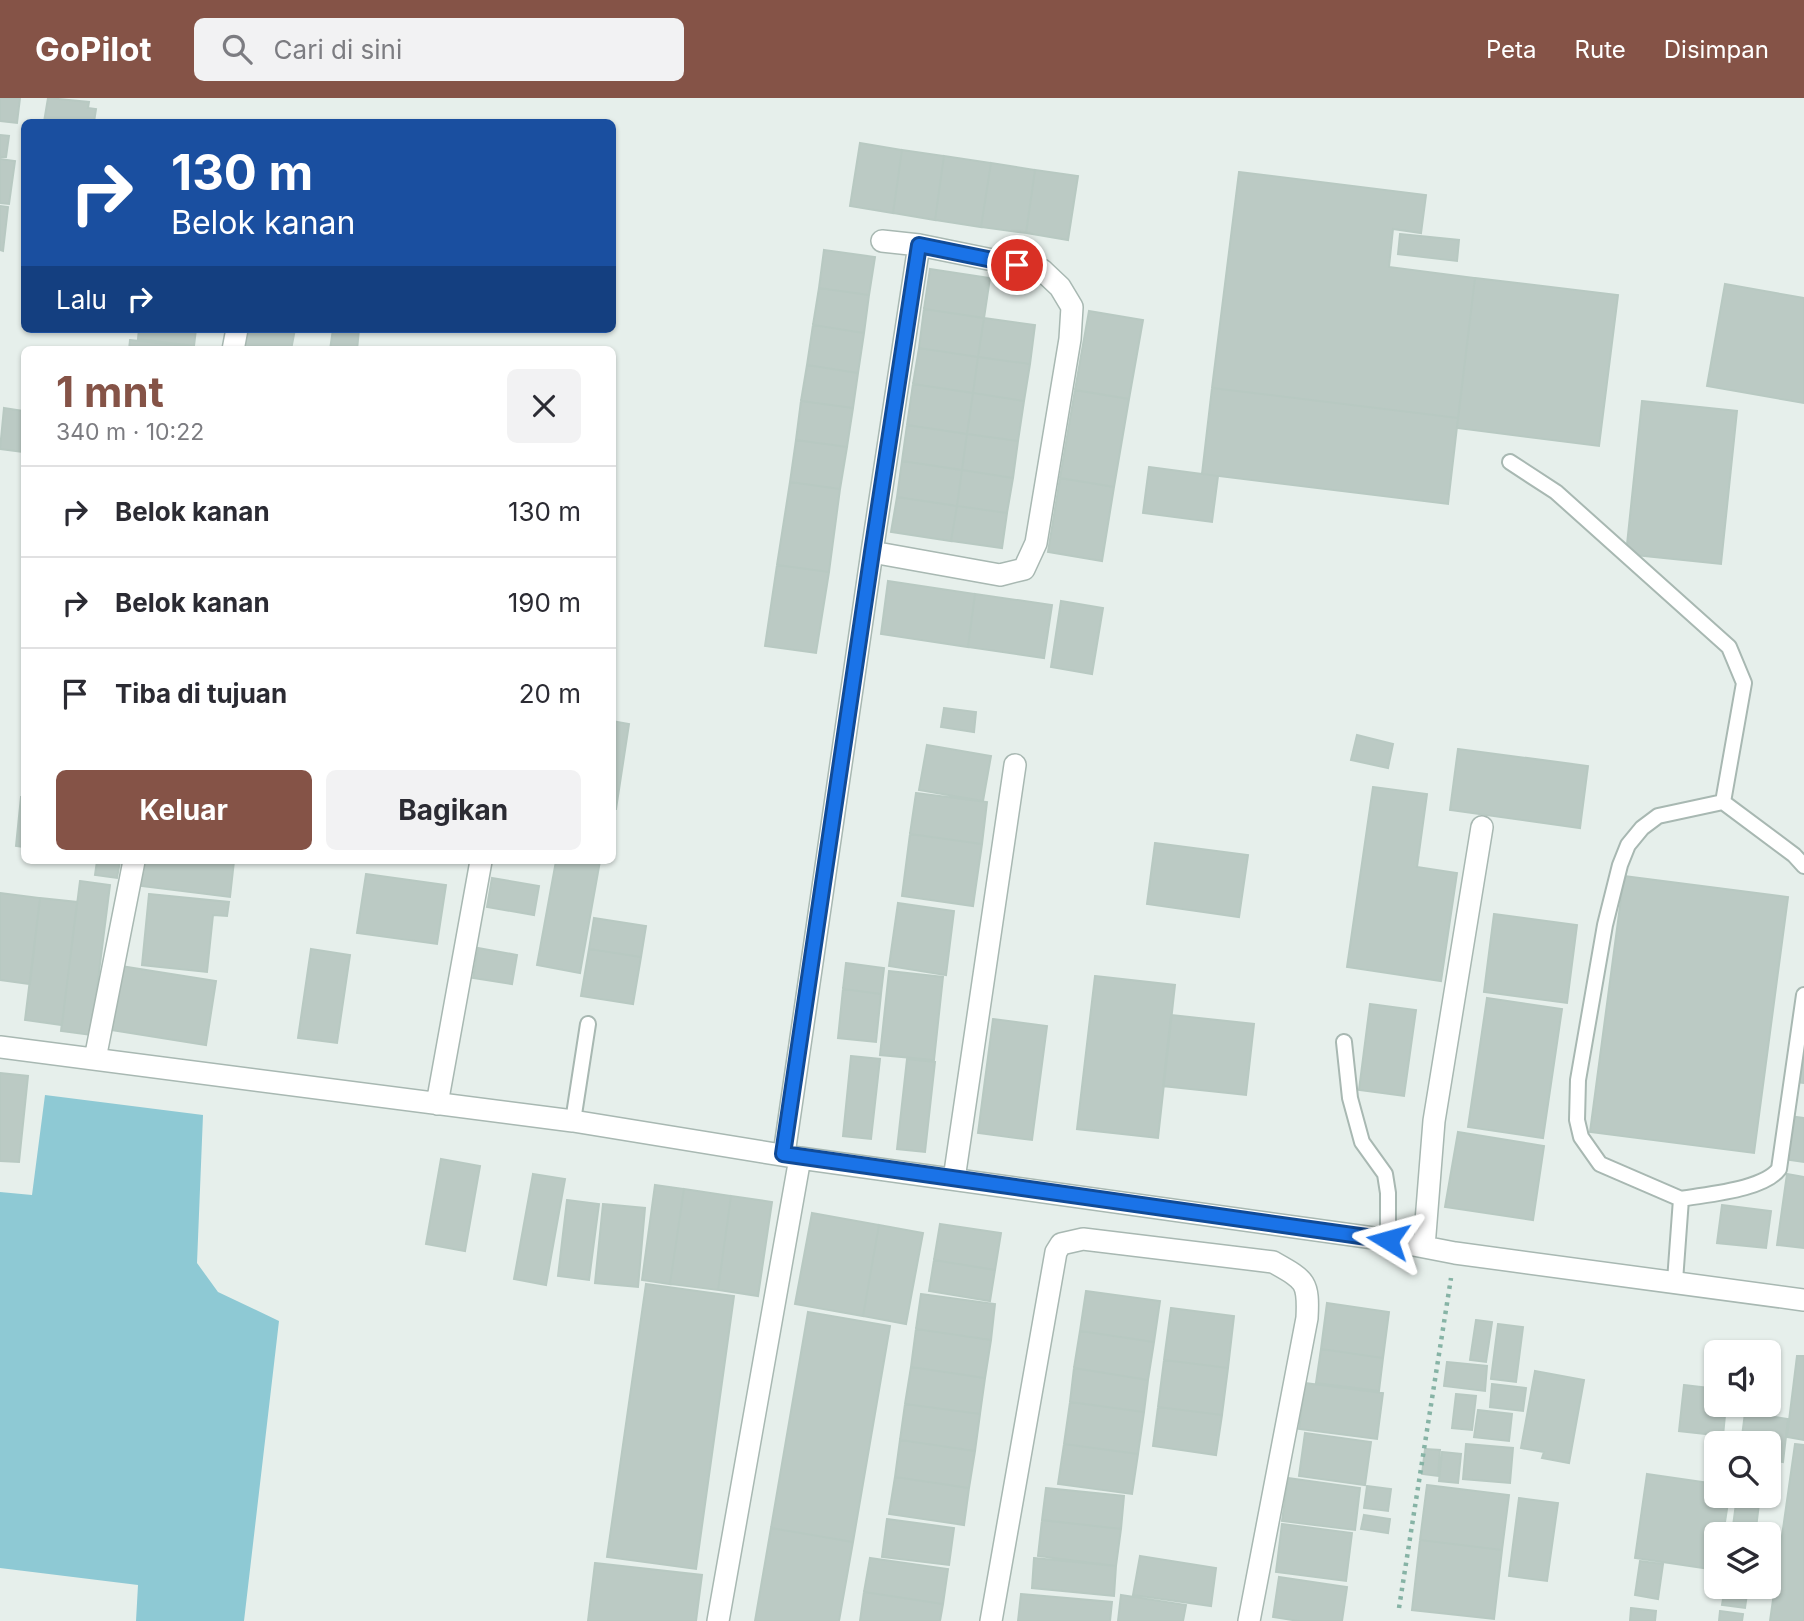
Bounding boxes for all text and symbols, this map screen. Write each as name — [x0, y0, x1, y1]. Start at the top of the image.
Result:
search box — [194, 18, 684, 81]
text: GoPilot — [35, 29, 152, 69]
icon: search — [218, 30, 256, 68]
text: Cari di sini — [274, 34, 402, 65]
text: Peta — [1486, 35, 1537, 64]
text: Rute — [1575, 35, 1626, 64]
text: Disimpan — [1664, 35, 1769, 64]
text: 130 m — [171, 143, 313, 202]
icon: right — [56, 147, 147, 238]
text: Belok kanan — [171, 203, 355, 242]
pin — [987, 235, 1047, 295]
icon: arrive — [998, 246, 1036, 284]
icon: right — [121, 280, 159, 318]
text: Lalu — [56, 284, 107, 315]
text: 1 mnt — [56, 366, 164, 417]
button: close — [507, 369, 581, 443]
text: 340 m · 10:22 — [56, 418, 204, 446]
icon: right — [56, 493, 94, 531]
text: Belok kanan — [115, 496, 270, 527]
text: 130 m — [508, 496, 581, 527]
icon: right — [56, 584, 94, 622]
text: Belok kanan — [115, 587, 270, 618]
text: 190 m — [508, 587, 581, 618]
icon: arrive — [56, 675, 94, 713]
text: Tiba di tujuan — [115, 678, 287, 709]
text: 20 m — [519, 678, 581, 709]
button: Keluar — [56, 770, 312, 850]
button: Bagikan — [326, 770, 581, 850]
position arrow — [1351, 1203, 1425, 1277]
map controls — [1704, 1340, 1781, 1599]
button: sound — [1704, 1340, 1781, 1417]
button: search — [1704, 1431, 1781, 1508]
button: layers — [1704, 1522, 1781, 1599]

